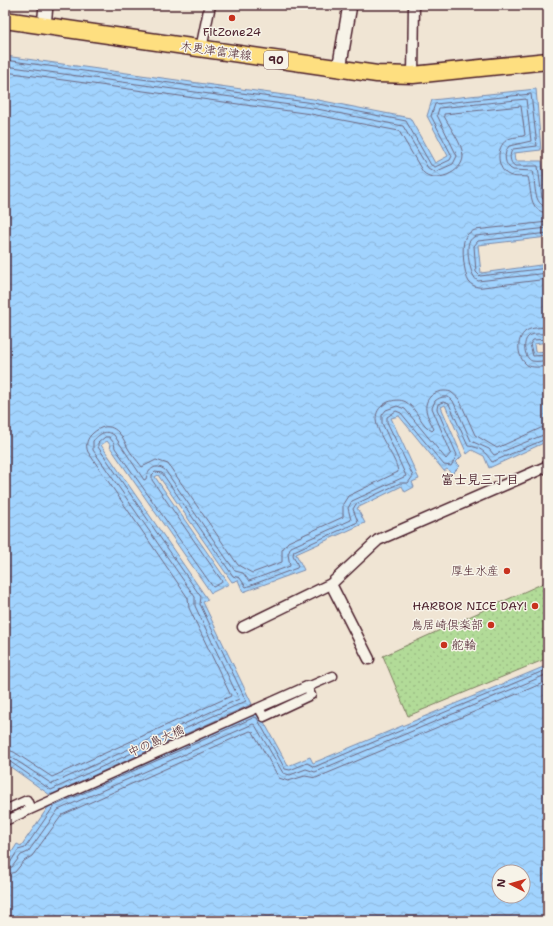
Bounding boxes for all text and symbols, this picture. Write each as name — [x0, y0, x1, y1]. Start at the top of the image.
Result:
marker: FitZone24 — [227, 13, 237, 23]
place label: FitZone24 — [203, 24, 261, 40]
street label: 木更津富津線 — [179, 38, 253, 64]
road number: 90 — [264, 51, 288, 69]
district label: 富士見三丁目 — [441, 471, 519, 488]
place label: 厚生水産 — [451, 563, 499, 579]
marker: 厚生水産 — [502, 566, 512, 576]
place label: HARBOR NICE DAY! — [413, 598, 527, 614]
marker: HARBOR NICE DAY! — [530, 601, 540, 611]
place label: 鳥居崎倶楽部 — [411, 617, 483, 633]
marker: 鳥居崎倶楽部 — [486, 620, 496, 630]
place label: 舵輪 — [452, 637, 476, 653]
marker: 舵輪 — [439, 640, 449, 650]
street label: 中の島大橋 — [125, 721, 187, 761]
north arrow — [491, 864, 531, 904]
text: N — [494, 878, 509, 888]

